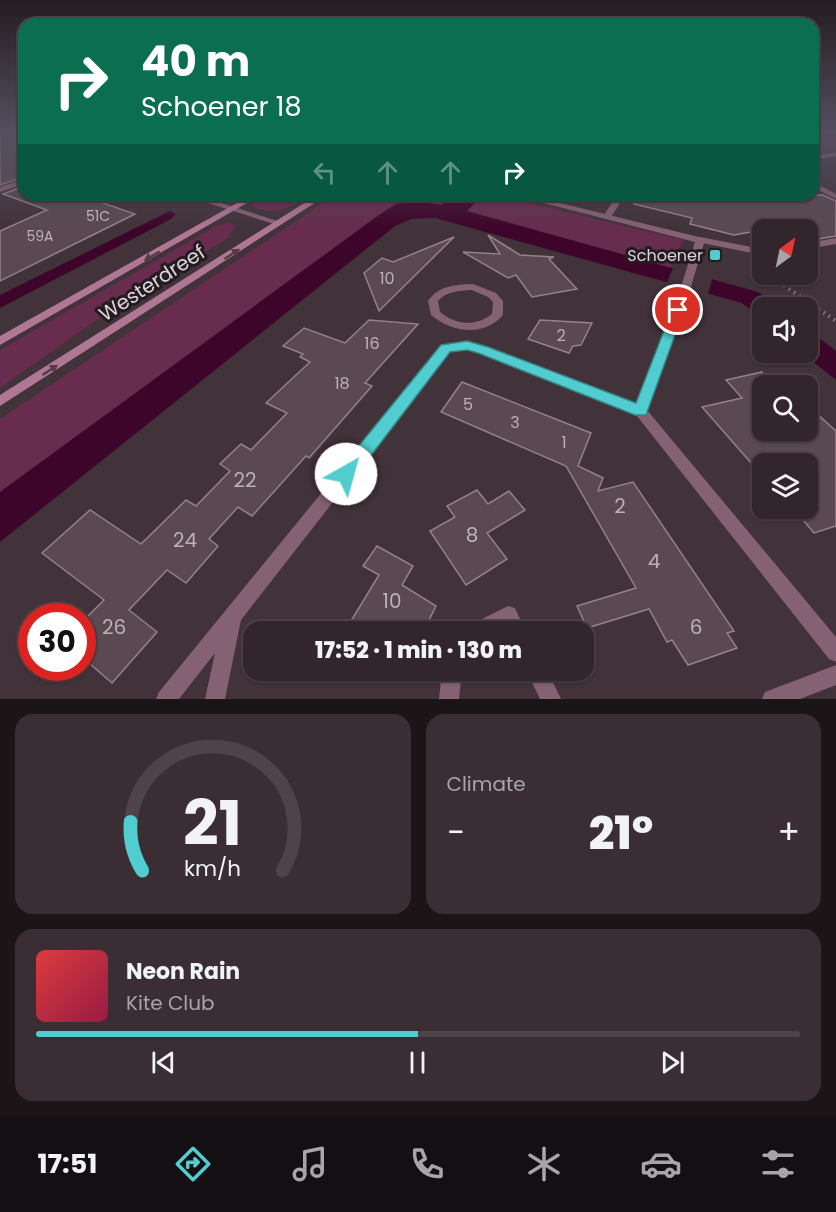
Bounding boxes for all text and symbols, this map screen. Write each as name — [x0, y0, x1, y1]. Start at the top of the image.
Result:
text: 40 m — [141, 32, 250, 91]
icon: right — [42, 42, 120, 120]
text: Schoener 18 — [141, 88, 302, 125]
icon: left — [308, 156, 341, 189]
icon: ahead — [371, 156, 404, 189]
icon: ahead — [434, 156, 467, 189]
icon: right — [497, 156, 530, 189]
house number: 51C — [86, 206, 110, 226]
north arrow — [752, 219, 818, 285]
map controls — [752, 219, 818, 519]
house number: 59A — [26, 226, 54, 246]
street label: Westerdreef — [93, 238, 211, 328]
place label: Schoener — [627, 244, 703, 267]
one-way arrow — [224, 248, 240, 259]
marker: Schoener — [708, 248, 722, 262]
one-way arrow — [144, 250, 160, 261]
house number: 10 — [379, 267, 395, 290]
pin — [652, 284, 703, 335]
icon: arrive — [661, 293, 694, 326]
button: sound — [752, 297, 818, 363]
house number: 2 — [556, 324, 566, 347]
house number: 16 — [364, 332, 380, 355]
one-way arrow — [42, 365, 58, 376]
house number: 18 — [334, 372, 350, 395]
button: search — [752, 375, 818, 441]
house number: 5 — [463, 393, 473, 416]
house number: 3 — [510, 411, 520, 434]
house number: 1 — [561, 431, 567, 454]
position arrow — [314, 442, 378, 506]
button: layers — [752, 453, 818, 519]
house number: 22 — [234, 466, 257, 494]
house number: 2 — [614, 492, 626, 520]
house number: 8 — [466, 521, 478, 549]
house number: 24 — [173, 526, 197, 554]
house number: 4 — [648, 547, 660, 575]
house number: 10 — [383, 587, 401, 615]
speed limit sign: 30 — [18, 603, 96, 681]
house number: 26 — [102, 613, 126, 641]
house number: 6 — [690, 613, 702, 641]
text: 17:52 · 1 min · 130 m — [315, 635, 522, 666]
text: Climate — [447, 770, 526, 798]
text: 21 — [183, 779, 242, 867]
text: 21° — [589, 802, 653, 865]
text: − — [447, 809, 465, 856]
text: + — [777, 809, 800, 856]
text: km/h — [184, 853, 241, 884]
text: Neon Rain — [126, 956, 240, 987]
text: Kite Club — [126, 989, 215, 1017]
icon: previous — [147, 1046, 180, 1079]
icon: pause — [401, 1046, 434, 1079]
icon: next — [656, 1046, 689, 1079]
icon: directions — [172, 1143, 214, 1185]
icon: music — [289, 1143, 331, 1185]
icon: phone — [406, 1143, 448, 1185]
icon: climate — [523, 1143, 565, 1185]
icon: car — [640, 1143, 682, 1185]
icon: filters — [757, 1143, 799, 1185]
text: 17:51 — [37, 1145, 97, 1182]

